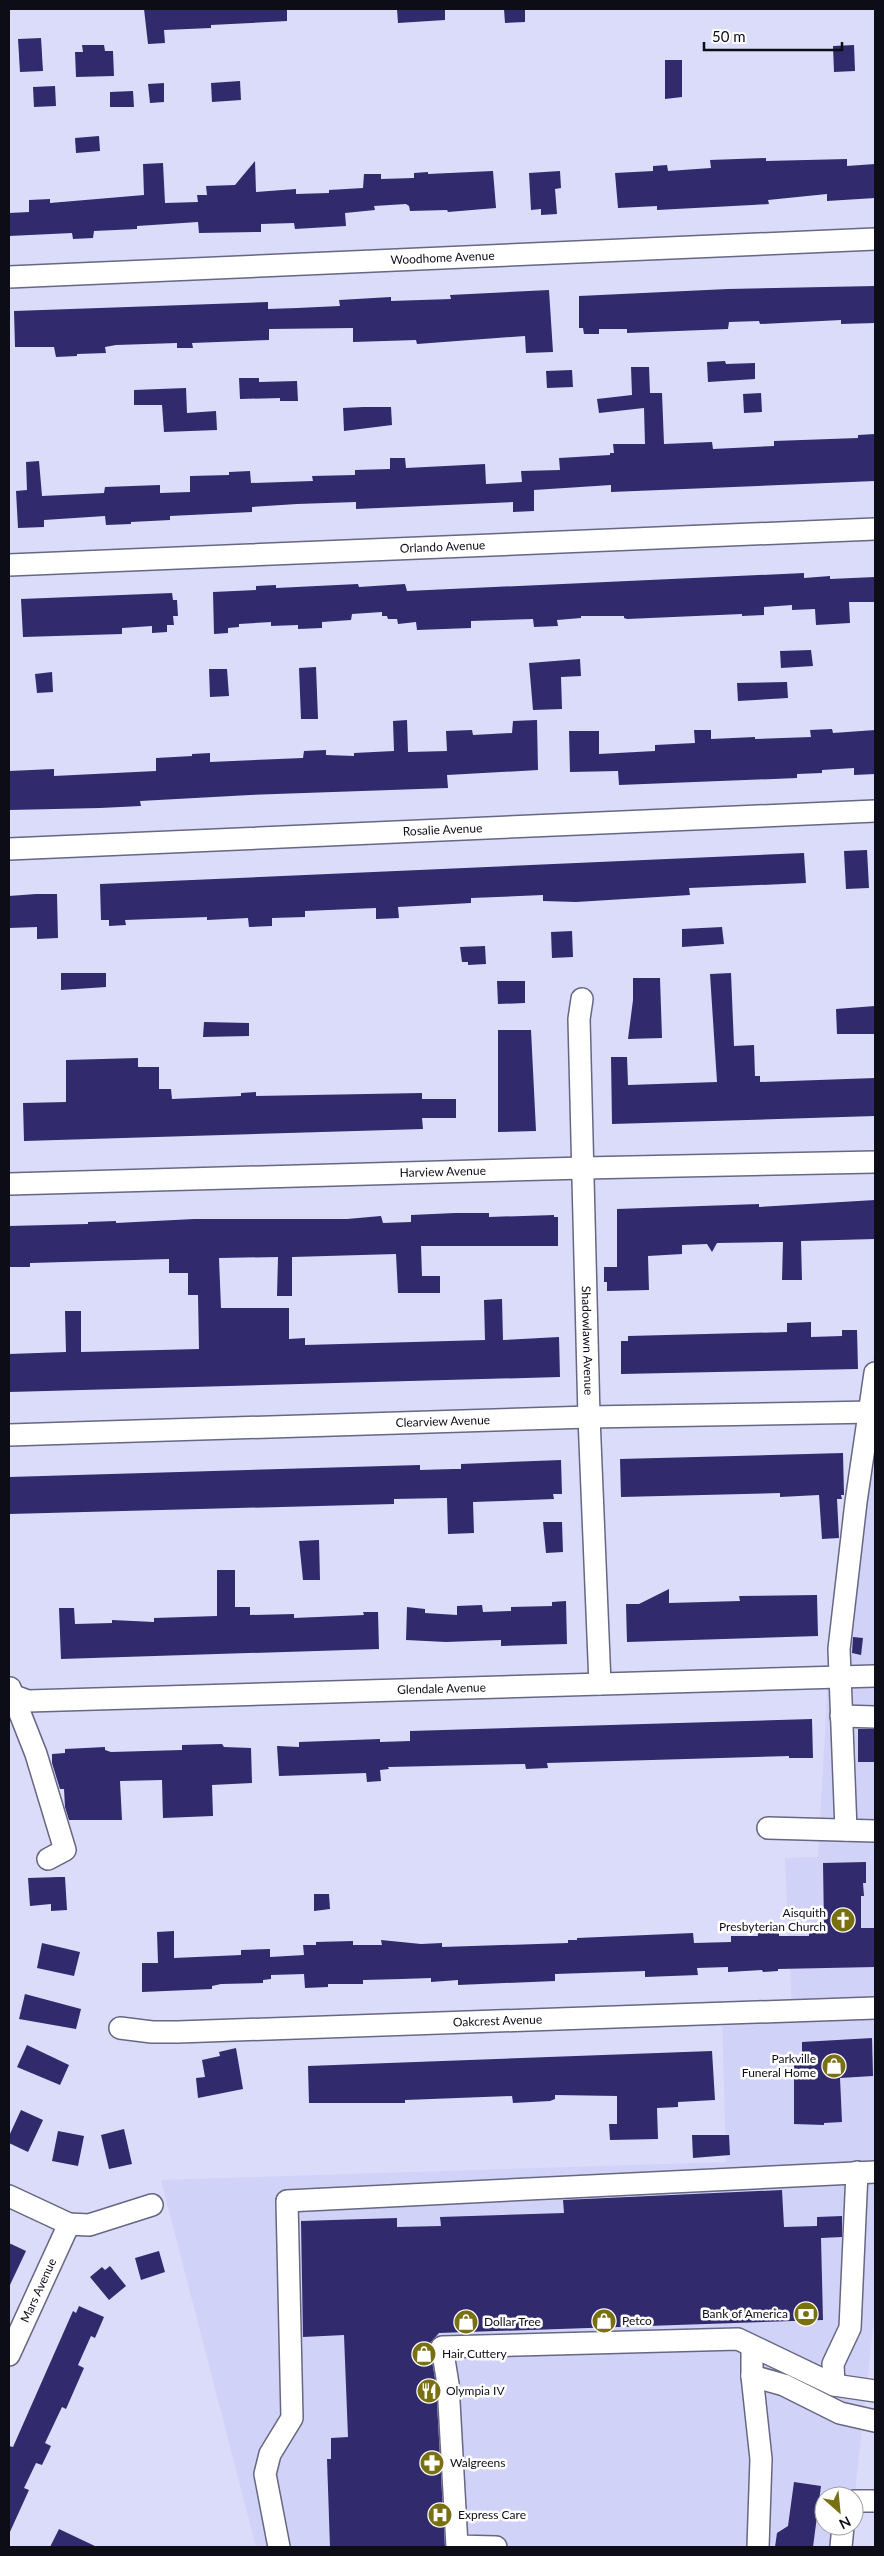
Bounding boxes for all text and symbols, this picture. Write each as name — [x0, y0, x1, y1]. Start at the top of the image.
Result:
scale bar — [704, 20, 842, 52]
text: 50 m — [712, 27, 746, 45]
street label: Woodhome Avenue — [390, 248, 495, 267]
street label: Orlando Avenue — [400, 537, 486, 556]
street label: Rosalie Avenue — [402, 820, 483, 839]
street label: Harview Avenue — [399, 1163, 486, 1180]
street label: Shadowlawn Avenue — [579, 1286, 596, 1396]
street label: Clearview Avenue — [395, 1412, 490, 1430]
street label: Glendale Avenue — [397, 1679, 486, 1697]
place label: Aisquith Presbyterian Church — [719, 1905, 826, 1934]
church icon: Aisquith Presbyterian Church — [830, 1907, 856, 1933]
street label: Oakcrest Avenue — [453, 2011, 542, 2030]
place label: Parkville Funeral Home — [742, 2051, 816, 2080]
shop icon: Parkville Funeral Home — [821, 2053, 847, 2079]
street label: Mars Avenue — [17, 2256, 59, 2325]
bank icon: Bank of America — [793, 2301, 819, 2327]
place label: Bank of America — [702, 2306, 788, 2321]
shop icon: Petco — [591, 2308, 617, 2334]
shop icon: Dollar Tree — [453, 2309, 479, 2335]
place label: Petco — [622, 2313, 652, 2328]
place label: Dollar Tree — [484, 2314, 541, 2329]
shop icon: Hair Cuttery — [411, 2341, 437, 2367]
place label: Hair Cuttery — [442, 2346, 507, 2361]
restaurant icon: Olympia IV — [416, 2378, 442, 2404]
place label: Olympia IV — [446, 2383, 505, 2398]
pharmacy icon: Walgreens — [419, 2450, 445, 2476]
place label: Walgreens — [450, 2455, 505, 2470]
north arrow — [814, 2486, 864, 2536]
hospital icon: Express Care — [427, 2502, 453, 2528]
place label: Express Care — [458, 2507, 526, 2522]
text: N — [836, 2513, 854, 2533]

